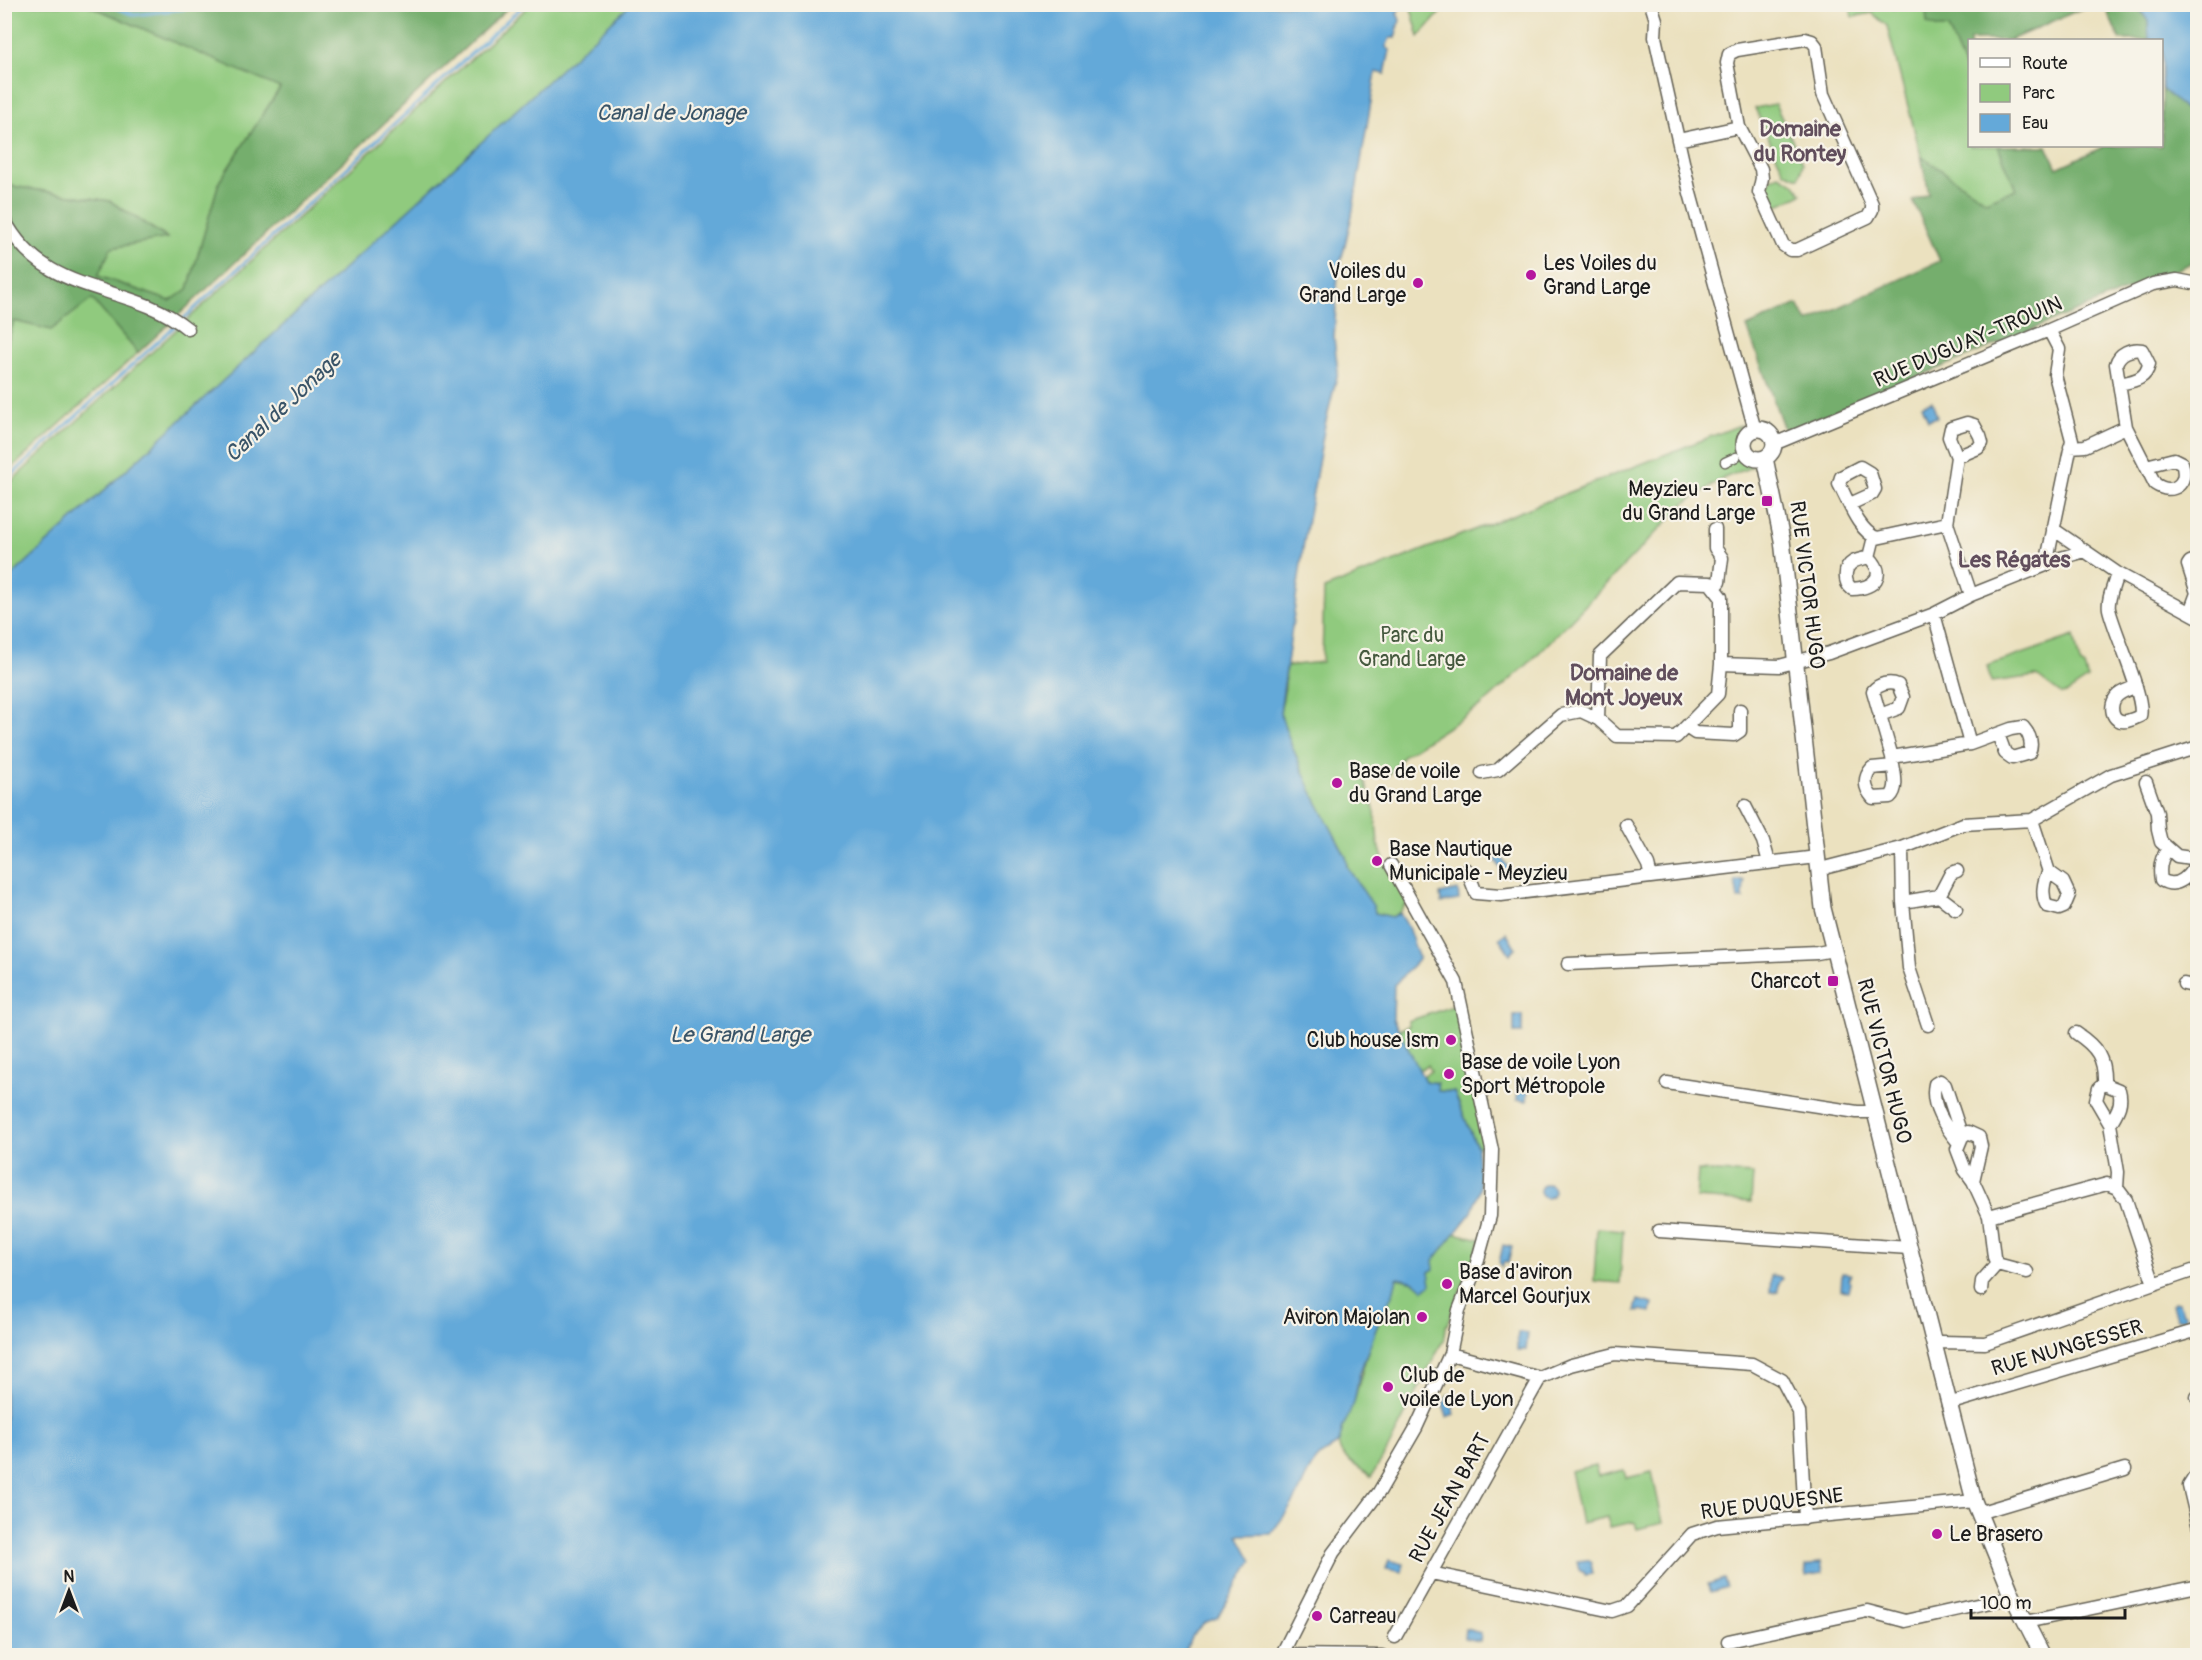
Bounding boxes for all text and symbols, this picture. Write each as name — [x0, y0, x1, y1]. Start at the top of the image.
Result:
legend — [1968, 39, 2163, 147]
text: Route — [2022, 52, 2067, 75]
text: Parc — [2022, 82, 2055, 105]
water label: Canal de Jonage — [596, 99, 748, 127]
text: Eau — [2022, 112, 2048, 135]
district label: Domaine du Rontey — [1754, 115, 1847, 168]
place label: Les Voiles du Grand Large — [1543, 250, 1657, 301]
place label: Voiles du Grand Large — [1299, 258, 1407, 309]
marker: Les Voiles du Grand Large — [1524, 268, 1538, 282]
marker: Voiles du Grand Large — [1411, 276, 1425, 290]
street label: RUE DUGUAY-TROUIN — [1870, 290, 2066, 394]
water label: Canal de Jonage — [219, 344, 349, 468]
place label: Meyzieu - Parc du Grand Large — [1622, 476, 1756, 527]
marker: Meyzieu - Parc du Grand Large — [1760, 494, 1774, 508]
street label: RUE VICTOR HUGO — [1783, 499, 1831, 671]
district label: Les Régates — [1958, 546, 2070, 574]
park label: Parc du Grand Large — [1358, 622, 1466, 673]
district label: Domaine de Mont Joyeux — [1565, 659, 1683, 712]
place label: Base de voile du Grand Large — [1349, 758, 1482, 809]
marker: Base de voile du Grand Large — [1330, 776, 1344, 790]
place label: Base Nautique Municipale - Meyzieu — [1389, 836, 1568, 887]
marker: Base Nautique Municipale - Meyzieu — [1370, 854, 1384, 868]
place label: Charcot — [1751, 968, 1822, 995]
marker: Charcot — [1826, 974, 1840, 988]
street label: RUE VICTOR HUGO — [1850, 976, 1918, 1146]
water label: Le Grand Large — [670, 1021, 812, 1049]
place label: Club house lsm — [1307, 1027, 1439, 1054]
marker: Club house lsm — [1444, 1033, 1458, 1047]
place label: Base de voile Lyon Sport Métropole — [1461, 1049, 1621, 1100]
marker: Base de voile Lyon Sport Métropole — [1442, 1067, 1456, 1081]
place label: Base d'aviron Marcel Gourjux — [1459, 1259, 1591, 1310]
marker: Base d'aviron Marcel Gourjux — [1440, 1277, 1454, 1291]
place label: Aviron Majolan — [1283, 1304, 1410, 1331]
marker: Aviron Majolan — [1415, 1310, 1429, 1324]
street label: RUE NUNGESSER — [1988, 1313, 2146, 1383]
place label: Club de voile de Lyon — [1399, 1362, 1514, 1413]
marker: Club de voile de Lyon — [1381, 1380, 1395, 1394]
street label: RUE JEAN BART — [1403, 1428, 1497, 1568]
street label: RUE DUQUESNE — [1699, 1482, 1845, 1526]
place label: Le Brasero — [1949, 1521, 2043, 1548]
marker: Le Brasero — [1930, 1527, 1944, 1541]
north arrow — [39, 1561, 99, 1621]
text: N — [64, 1567, 75, 1587]
scale bar — [1971, 1582, 2126, 1620]
text: 100 m — [1980, 1592, 2032, 1615]
place label: Carreau — [1329, 1603, 1397, 1630]
marker: Carreau — [1310, 1609, 1324, 1623]

